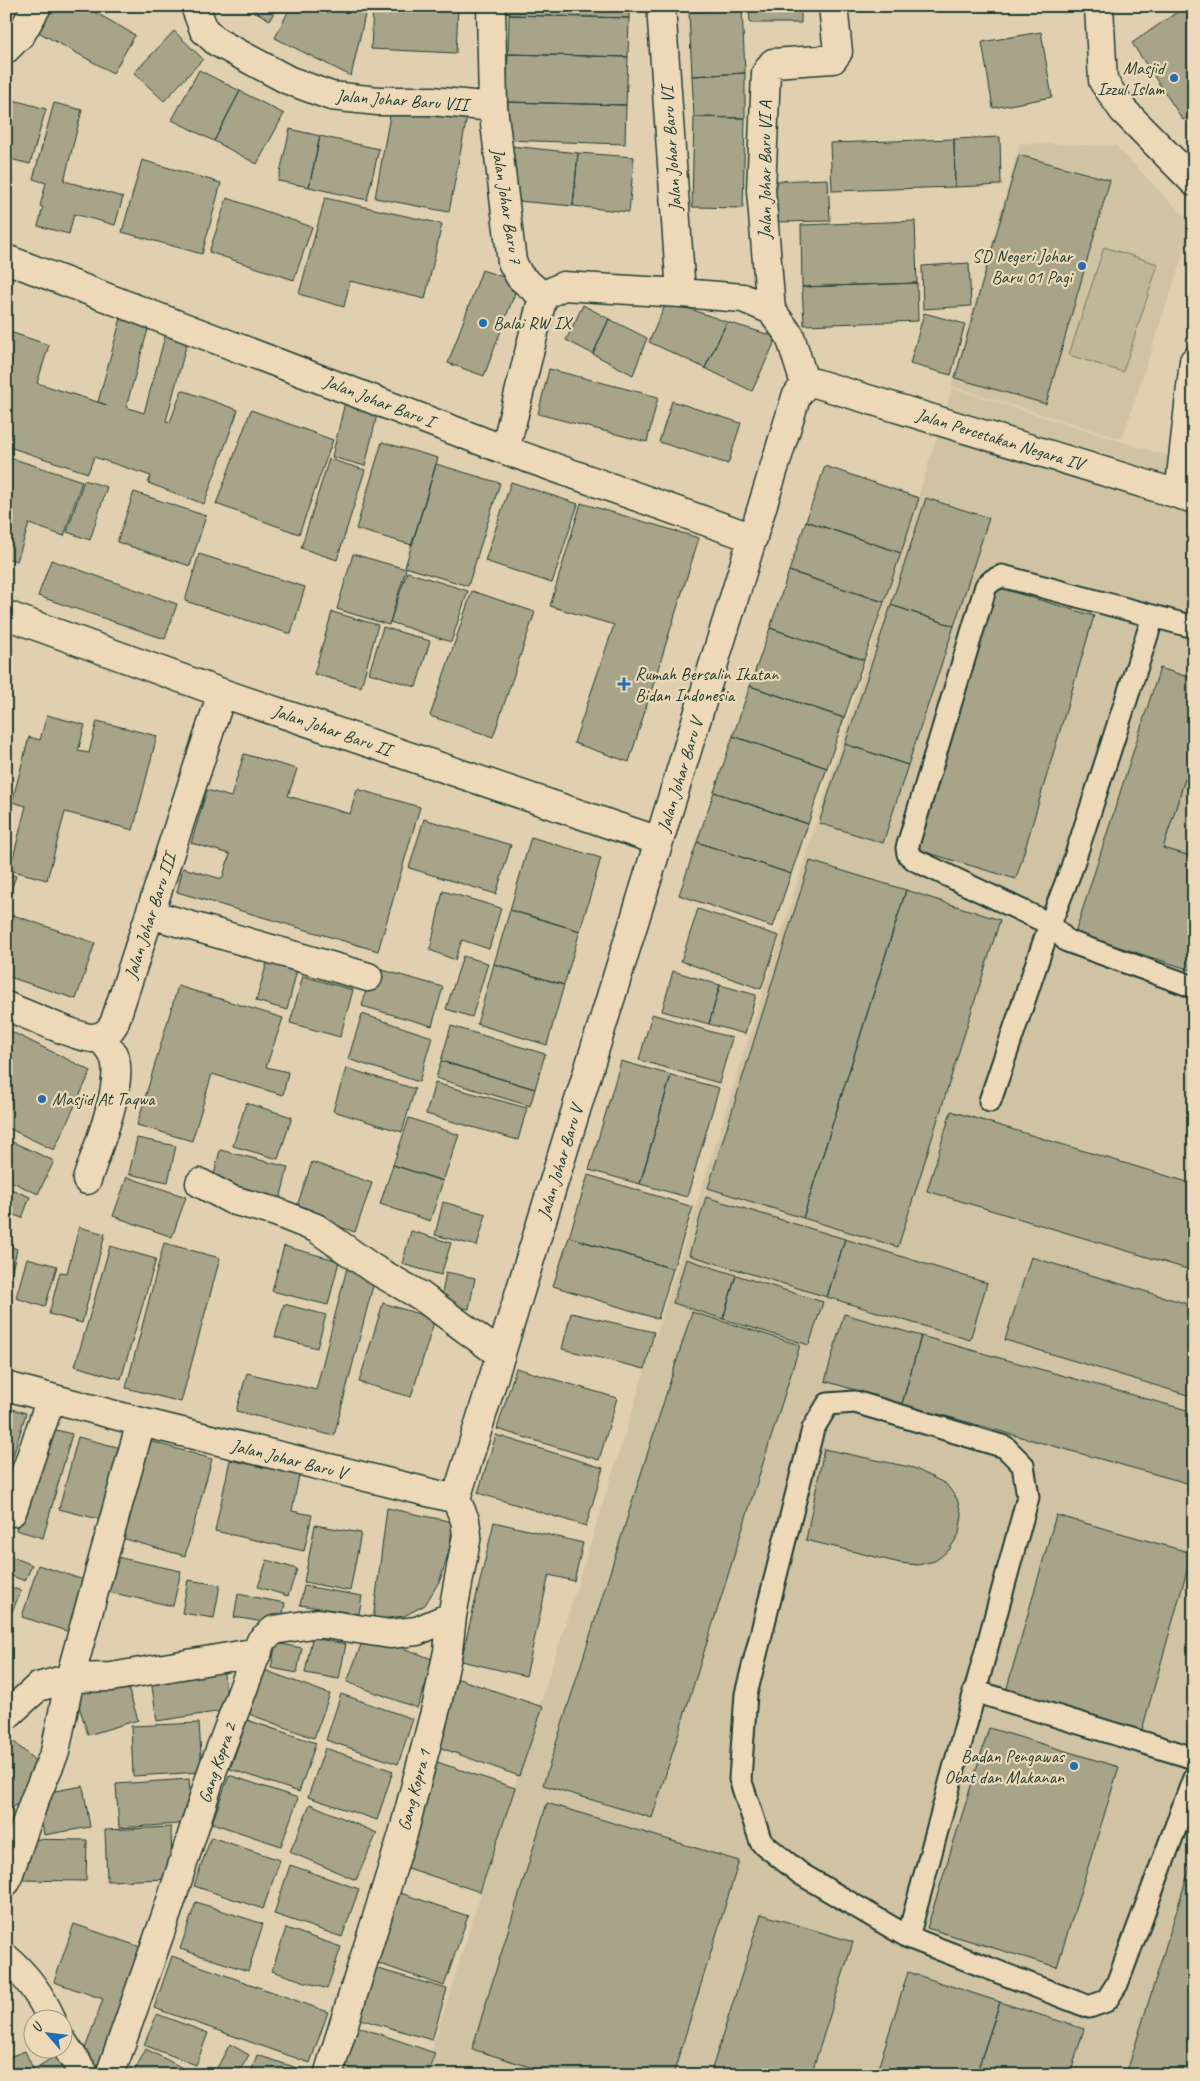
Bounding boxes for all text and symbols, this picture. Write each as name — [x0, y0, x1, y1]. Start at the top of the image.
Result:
place label: Masjid Izzul Islam — [1097, 57, 1167, 100]
marker: Masjid Izzul Islam — [1168, 72, 1180, 84]
street label: Jalan Johar Baru VI — [655, 82, 686, 213]
street label: Jalan Johar Baru VII — [334, 84, 472, 116]
street label: Jalan Johar Baru VI A — [754, 100, 776, 240]
street label: Jalan Johar Baru 7 — [487, 146, 527, 266]
place label: SD Negeri Johar Baru 01 Pagi — [972, 245, 1075, 288]
marker: SD Negeri Johar Baru 01 Pagi — [1076, 260, 1088, 272]
place label: Balai RW IX — [493, 312, 573, 334]
marker: Balai RW IX — [477, 317, 489, 329]
street label: Jalan Johar Baru I — [320, 370, 441, 433]
street label: Jalan Percetakan Negara IV — [913, 403, 1089, 476]
place label: Rumah Bersalin Ikatan Bidan Indonesia — [635, 663, 779, 706]
marker: Rumah Bersalin Ikatan Bidan Indonesia — [617, 677, 631, 691]
street label: Jalan Johar Baru II — [269, 699, 397, 762]
street label: Jalan Johar Baru V — [652, 713, 709, 835]
street label: Jalan Johar Baru III — [119, 847, 182, 982]
place label: Masjid At Taqwa — [52, 1088, 156, 1110]
marker: Masjid At Taqwa — [36, 1093, 48, 1105]
street label: Jalan Johar Baru V — [532, 1100, 589, 1222]
street label: Jalan Johar Baru V — [228, 1434, 352, 1485]
street label: Gang Kopra 2 — [193, 1718, 242, 1806]
place label: Badan Pengawas Obat dan Makanan — [944, 1745, 1066, 1788]
street label: Gang Kopra 1 — [393, 1746, 436, 1833]
marker: Badan Pengawas Obat dan Makanan — [1068, 1760, 1080, 1772]
north arrow — [22, 2008, 72, 2058]
text: U — [28, 2018, 48, 2035]

